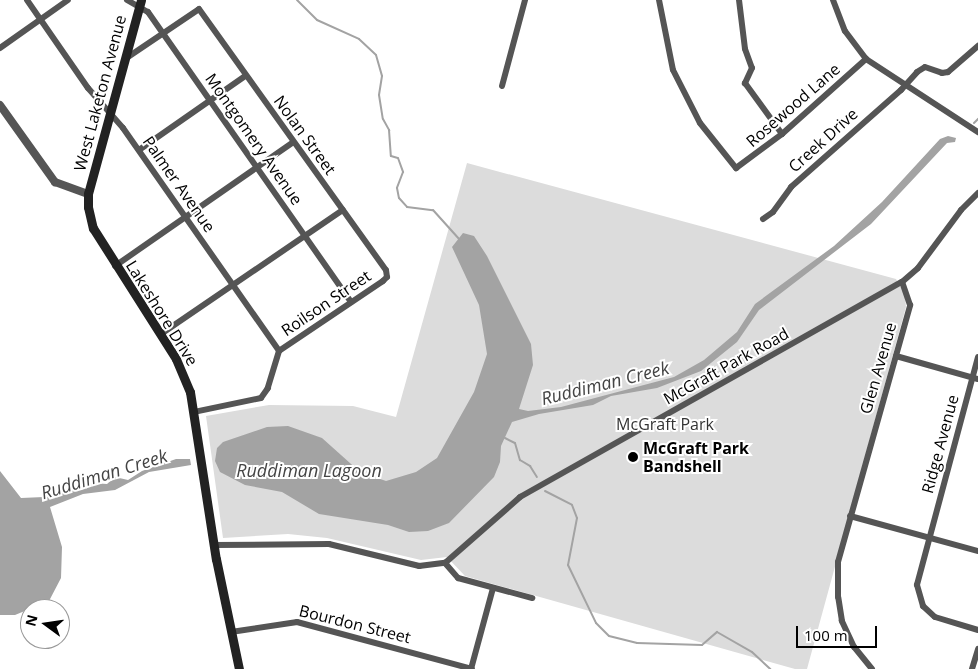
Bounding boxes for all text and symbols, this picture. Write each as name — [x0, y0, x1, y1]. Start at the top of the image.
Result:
street label: West Laketon Avenue — [70, 13, 130, 173]
street label: Rosewood Lane — [742, 59, 844, 151]
street label: Montgomery Avenue — [201, 70, 307, 208]
street label: Nolan Street — [270, 92, 340, 178]
street label: Creek Drive — [785, 104, 861, 176]
street label: Palmer Avenue — [139, 132, 219, 236]
street label: Lakeshore Drive — [122, 257, 202, 369]
street label: Roilson Street — [278, 266, 374, 340]
street label: Glen Avenue — [856, 320, 900, 416]
street label: McGraft Park Road — [660, 324, 792, 408]
water label: Ruddiman Creek — [539, 357, 671, 409]
street label: Ridge Avenue — [918, 393, 962, 495]
park label: McGraft Park — [616, 414, 714, 434]
place label: McGraft Park Bandshell — [643, 438, 749, 476]
water label: Ruddiman Creek — [38, 444, 170, 504]
marker: McGraft Park Bandshell — [627, 451, 639, 463]
water label: Ruddiman Lagoon — [236, 459, 382, 481]
north arrow — [20, 599, 70, 649]
street label: Bourdon Street — [297, 601, 413, 647]
text: N — [20, 613, 42, 628]
scale bar — [798, 616, 879, 648]
text: 100 m — [804, 625, 848, 645]

